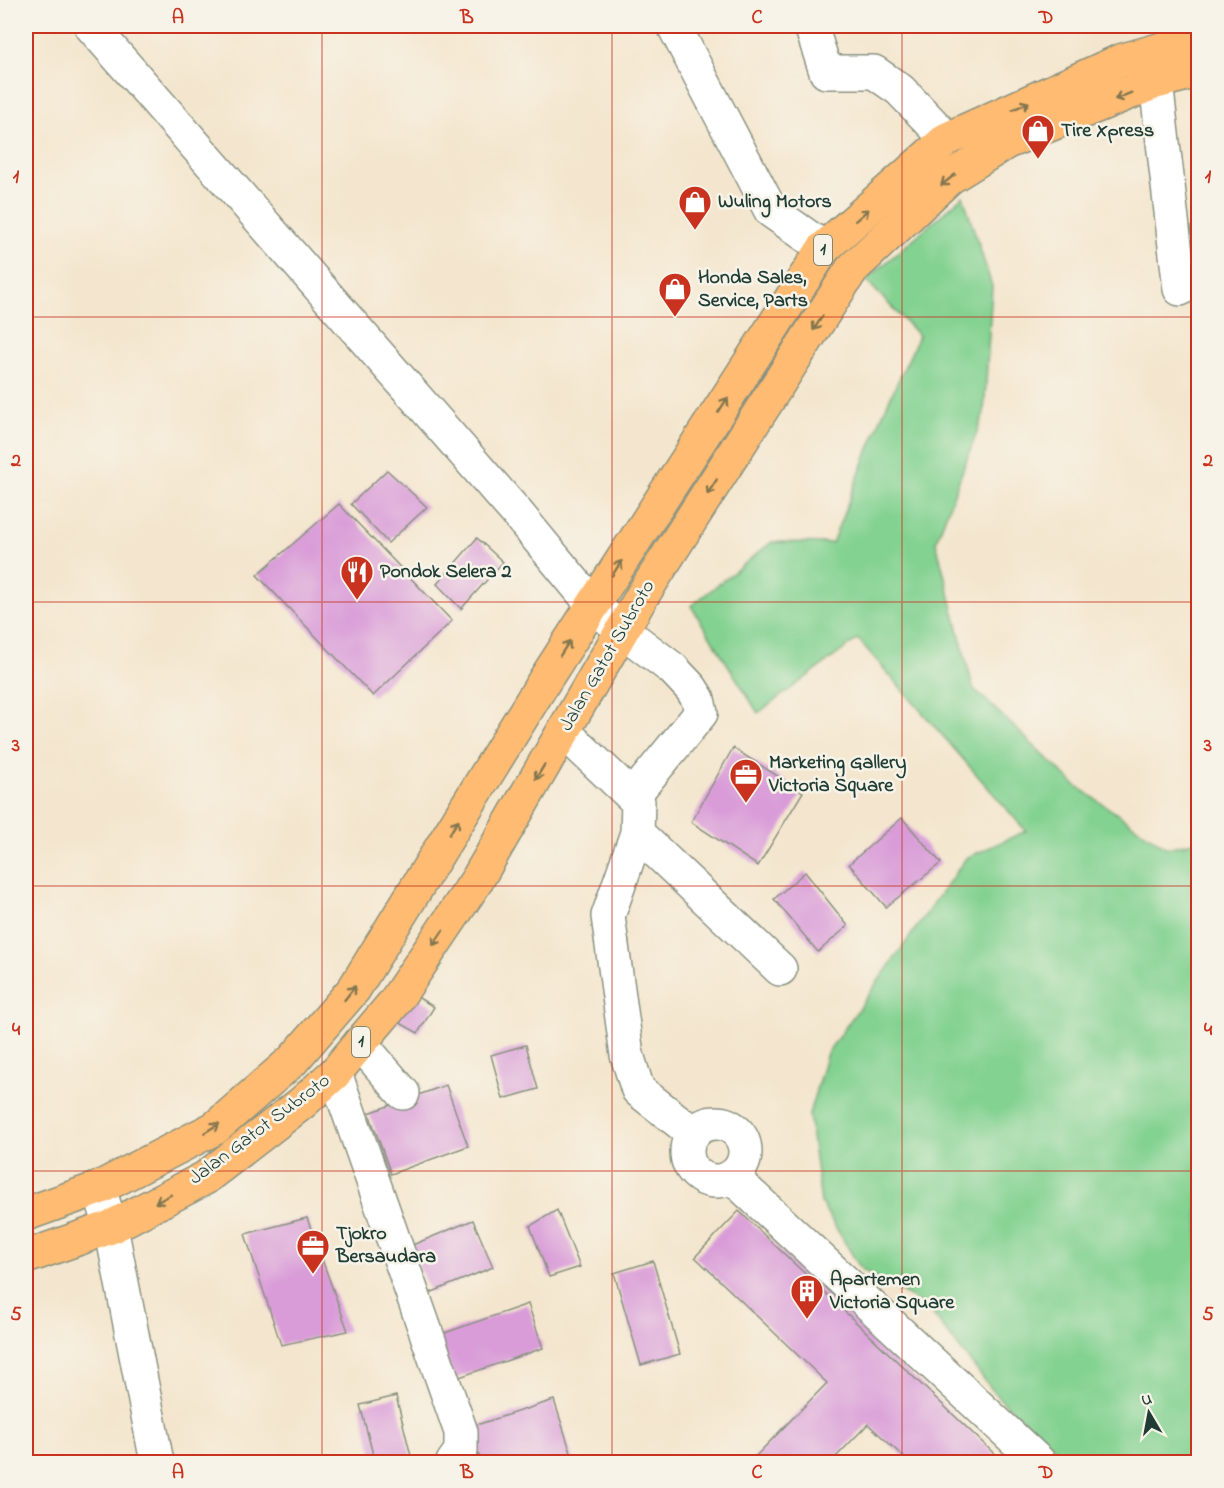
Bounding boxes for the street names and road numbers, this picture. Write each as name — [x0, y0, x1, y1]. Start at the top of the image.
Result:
road number: 1 — [814, 235, 832, 265]
street label: Jalan Gatot Subroto — [553, 575, 663, 737]
road number: 1 — [352, 1027, 370, 1057]
street label: Jalan Gatot Subroto — [183, 1067, 337, 1193]

